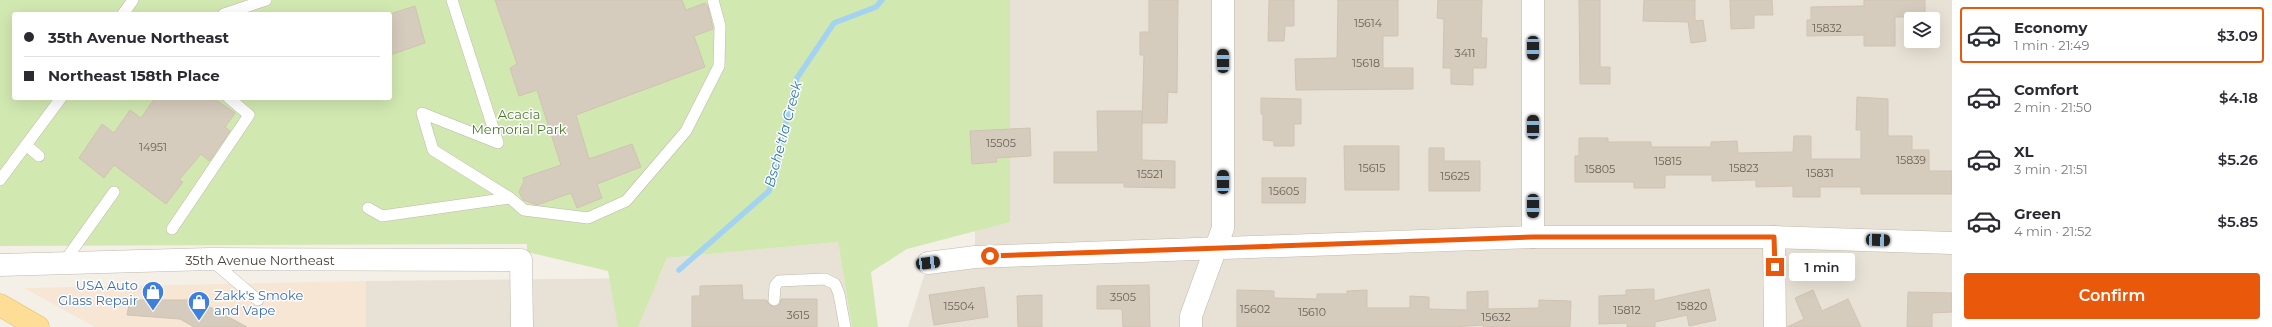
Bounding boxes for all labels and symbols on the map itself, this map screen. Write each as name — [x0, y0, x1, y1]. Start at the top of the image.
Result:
house number: 15614 — [1354, 16, 1383, 30]
house number: 15832 — [1812, 21, 1842, 35]
car — [1527, 36, 1539, 60]
house number: 3411 — [1454, 46, 1476, 60]
car — [1217, 49, 1229, 73]
house number: 15618 — [1352, 56, 1380, 70]
water label: Bsche'tla Creek — [760, 78, 806, 189]
park label: Acacia Memorial Park — [471, 106, 567, 137]
car — [1527, 115, 1539, 139]
house number: 15505 — [986, 136, 1016, 150]
house number: 14951 — [139, 140, 167, 154]
house number: 15839 — [1896, 153, 1926, 167]
house number: 15815 — [1654, 154, 1682, 168]
house number: 15615 — [1358, 161, 1386, 175]
house number: 15823 — [1729, 161, 1759, 175]
house number: 15805 — [1585, 162, 1615, 176]
house number: 15831 — [1806, 166, 1834, 180]
house number: 15521 — [1137, 167, 1163, 181]
house number: 15625 — [1440, 169, 1470, 183]
car — [1217, 170, 1229, 194]
house number: 15605 — [1269, 184, 1299, 198]
car — [1527, 194, 1539, 218]
car — [1866, 234, 1890, 246]
route start — [981, 247, 999, 265]
street label: 35th Avenue Northeast — [185, 252, 335, 268]
callout: 1 min — [1789, 253, 1855, 281]
car — [915, 256, 941, 270]
route end — [1766, 258, 1784, 276]
place label: USA Auto Glass Repair — [58, 277, 138, 308]
shop icon: USA Auto Glass Repair — [140, 279, 166, 312]
place label: Zakk's Smoke and Vape — [214, 287, 303, 318]
shop icon: Zakk's Smoke and Vape — [186, 289, 212, 322]
house number: 3505 — [1110, 290, 1136, 304]
house number: 15504 — [944, 299, 975, 313]
house number: 15820 — [1677, 299, 1707, 313]
house number: 15602 — [1240, 302, 1270, 316]
house number: 15812 — [1613, 303, 1641, 317]
house number: 15610 — [1298, 305, 1326, 319]
house number: 3615 — [786, 308, 810, 322]
house number: 15632 — [1481, 310, 1511, 324]

